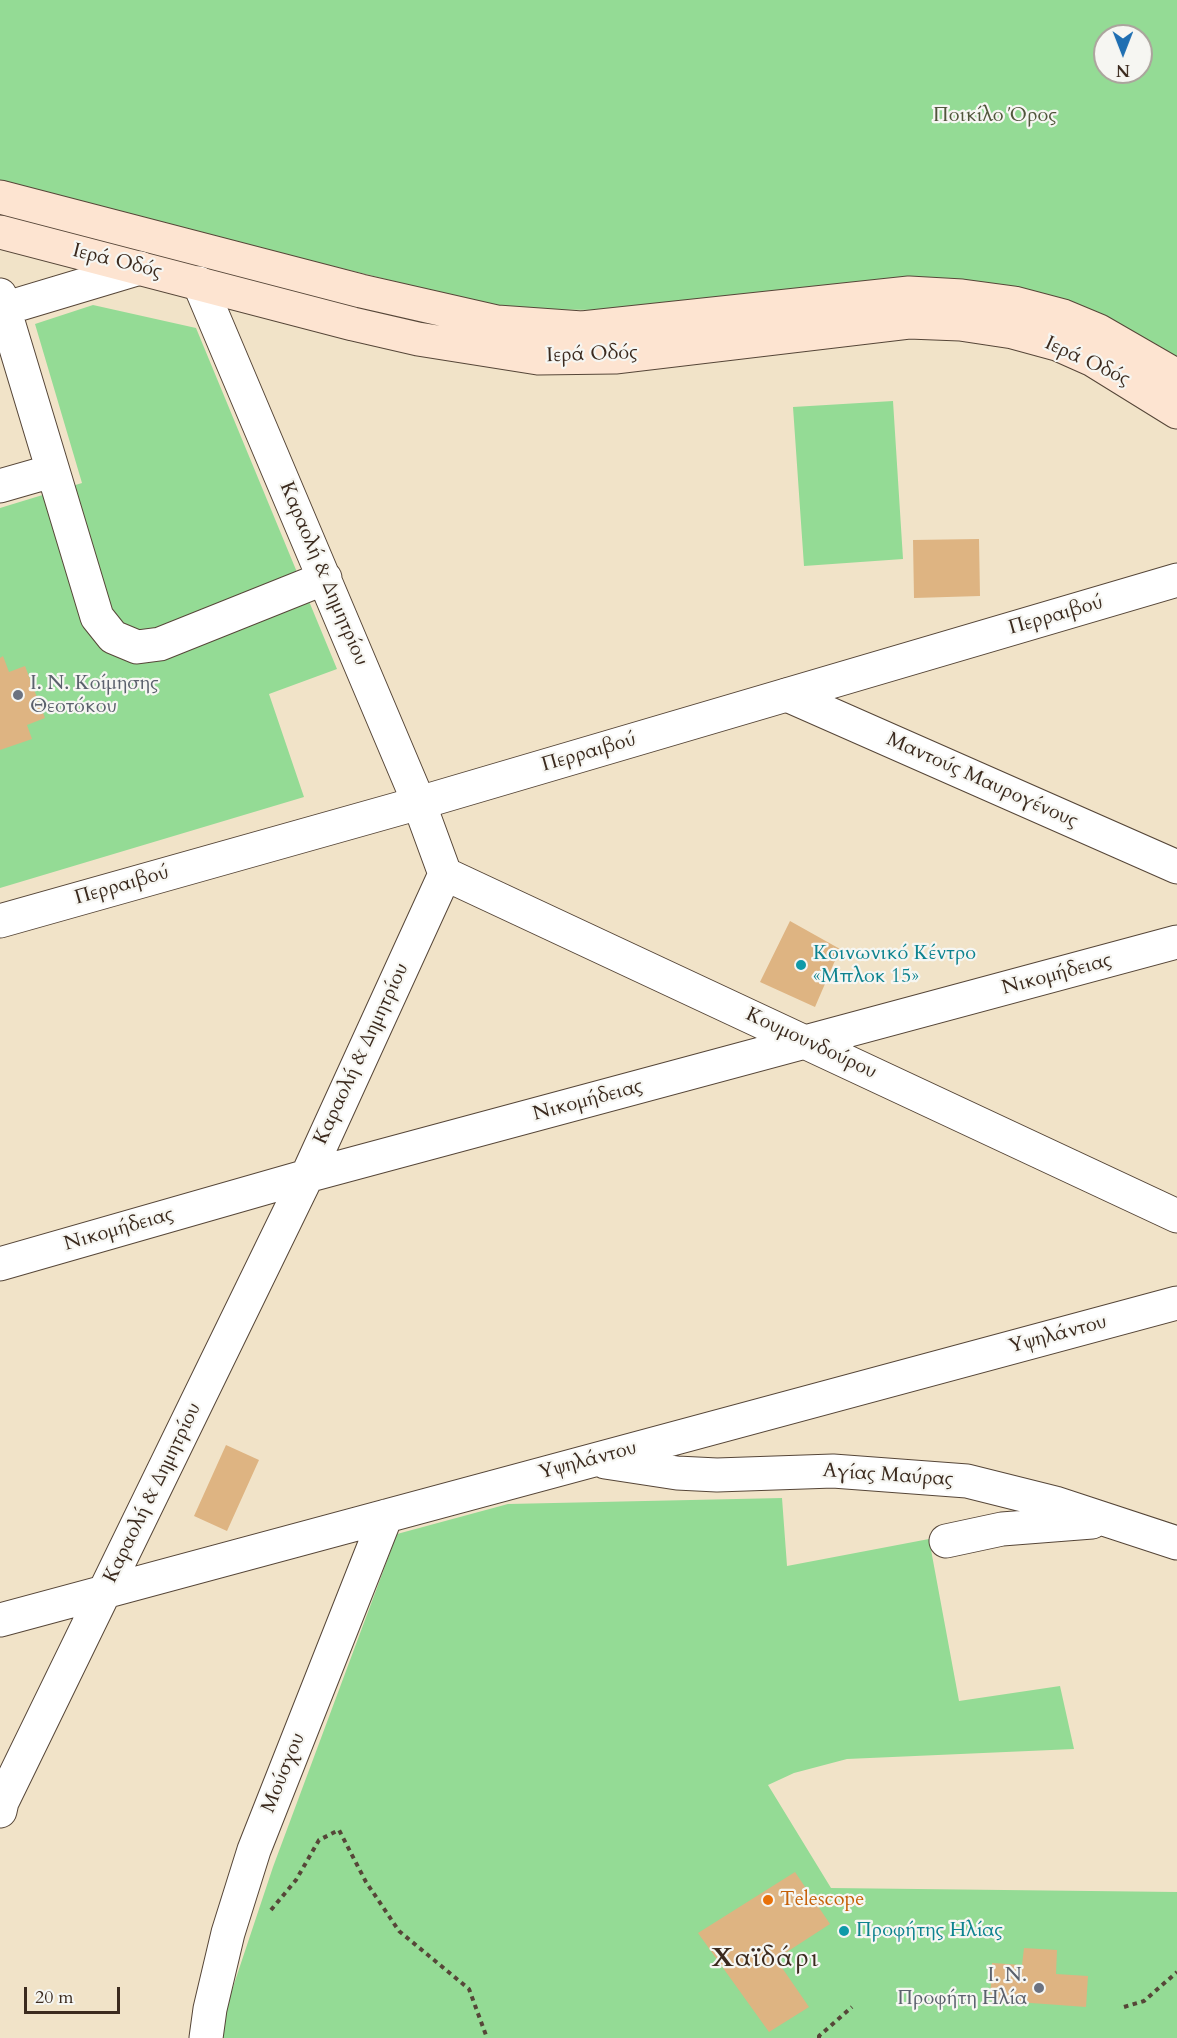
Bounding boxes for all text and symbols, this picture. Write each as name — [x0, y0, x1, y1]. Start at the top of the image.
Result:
north arrow — [1093, 24, 1153, 84]
text: N — [1116, 59, 1130, 81]
park label: Ποικίλο Όρος — [933, 104, 1057, 128]
street label: Ιερά Οδός — [70, 239, 164, 285]
street label: Ιερά Οδός — [1041, 332, 1133, 392]
street label: Ιερά Οδός — [546, 341, 638, 369]
street label: Καραολή & Δημητρίου — [273, 478, 373, 670]
street label: Περραιβού — [1006, 591, 1106, 641]
place label: Ι. Ν. Κοίμησης Θεοτόκου — [30, 672, 159, 719]
marker: Ι. Ν. Κοίμησης Θεοτόκου — [11, 688, 25, 702]
street label: Περραιβού — [539, 728, 639, 778]
street label: Μαντούς Μαυρογένους — [883, 728, 1081, 834]
street label: Περραιβού — [72, 861, 172, 911]
place label: Κοινωνικό Κέντρο «Μπλοκ 15» — [813, 942, 976, 989]
street label: Νικομήδειας — [999, 949, 1115, 1001]
marker: Κοινωνικό Κέντρο «Μπλοκ 15» — [794, 958, 808, 972]
street label: Καραολή & Δημητρίου — [309, 959, 415, 1149]
street label: Κουμουνδούρου — [742, 1003, 880, 1085]
street label: Νικομήδειας — [530, 1075, 646, 1127]
street label: Νικομήδειας — [62, 1203, 176, 1257]
street label: Υψηλάντου — [1006, 1310, 1110, 1360]
street label: Καραολή & Δημητρίου — [99, 1399, 207, 1587]
street label: Υψηλάντου — [536, 1436, 640, 1486]
street label: Αγίας Μαύρας — [822, 1459, 954, 1493]
street label: Μούσχου — [257, 1729, 311, 1817]
place label: Telescope — [780, 1888, 864, 1912]
marker: Telescope — [761, 1893, 775, 1907]
place label: Προφήτης Ηλίας — [856, 1919, 1003, 1943]
marker: Προφήτης Ηλίας — [837, 1924, 851, 1938]
district label: Χαϊδάρι — [712, 1944, 820, 1976]
place label: Ι. Ν. Προφήτη Ηλία — [897, 1964, 1027, 2011]
scale bar — [27, 1975, 123, 2013]
marker: Ι. Ν. Προφήτη Ηλία — [1032, 1981, 1046, 1995]
text: 20 m — [35, 1985, 74, 2010]

